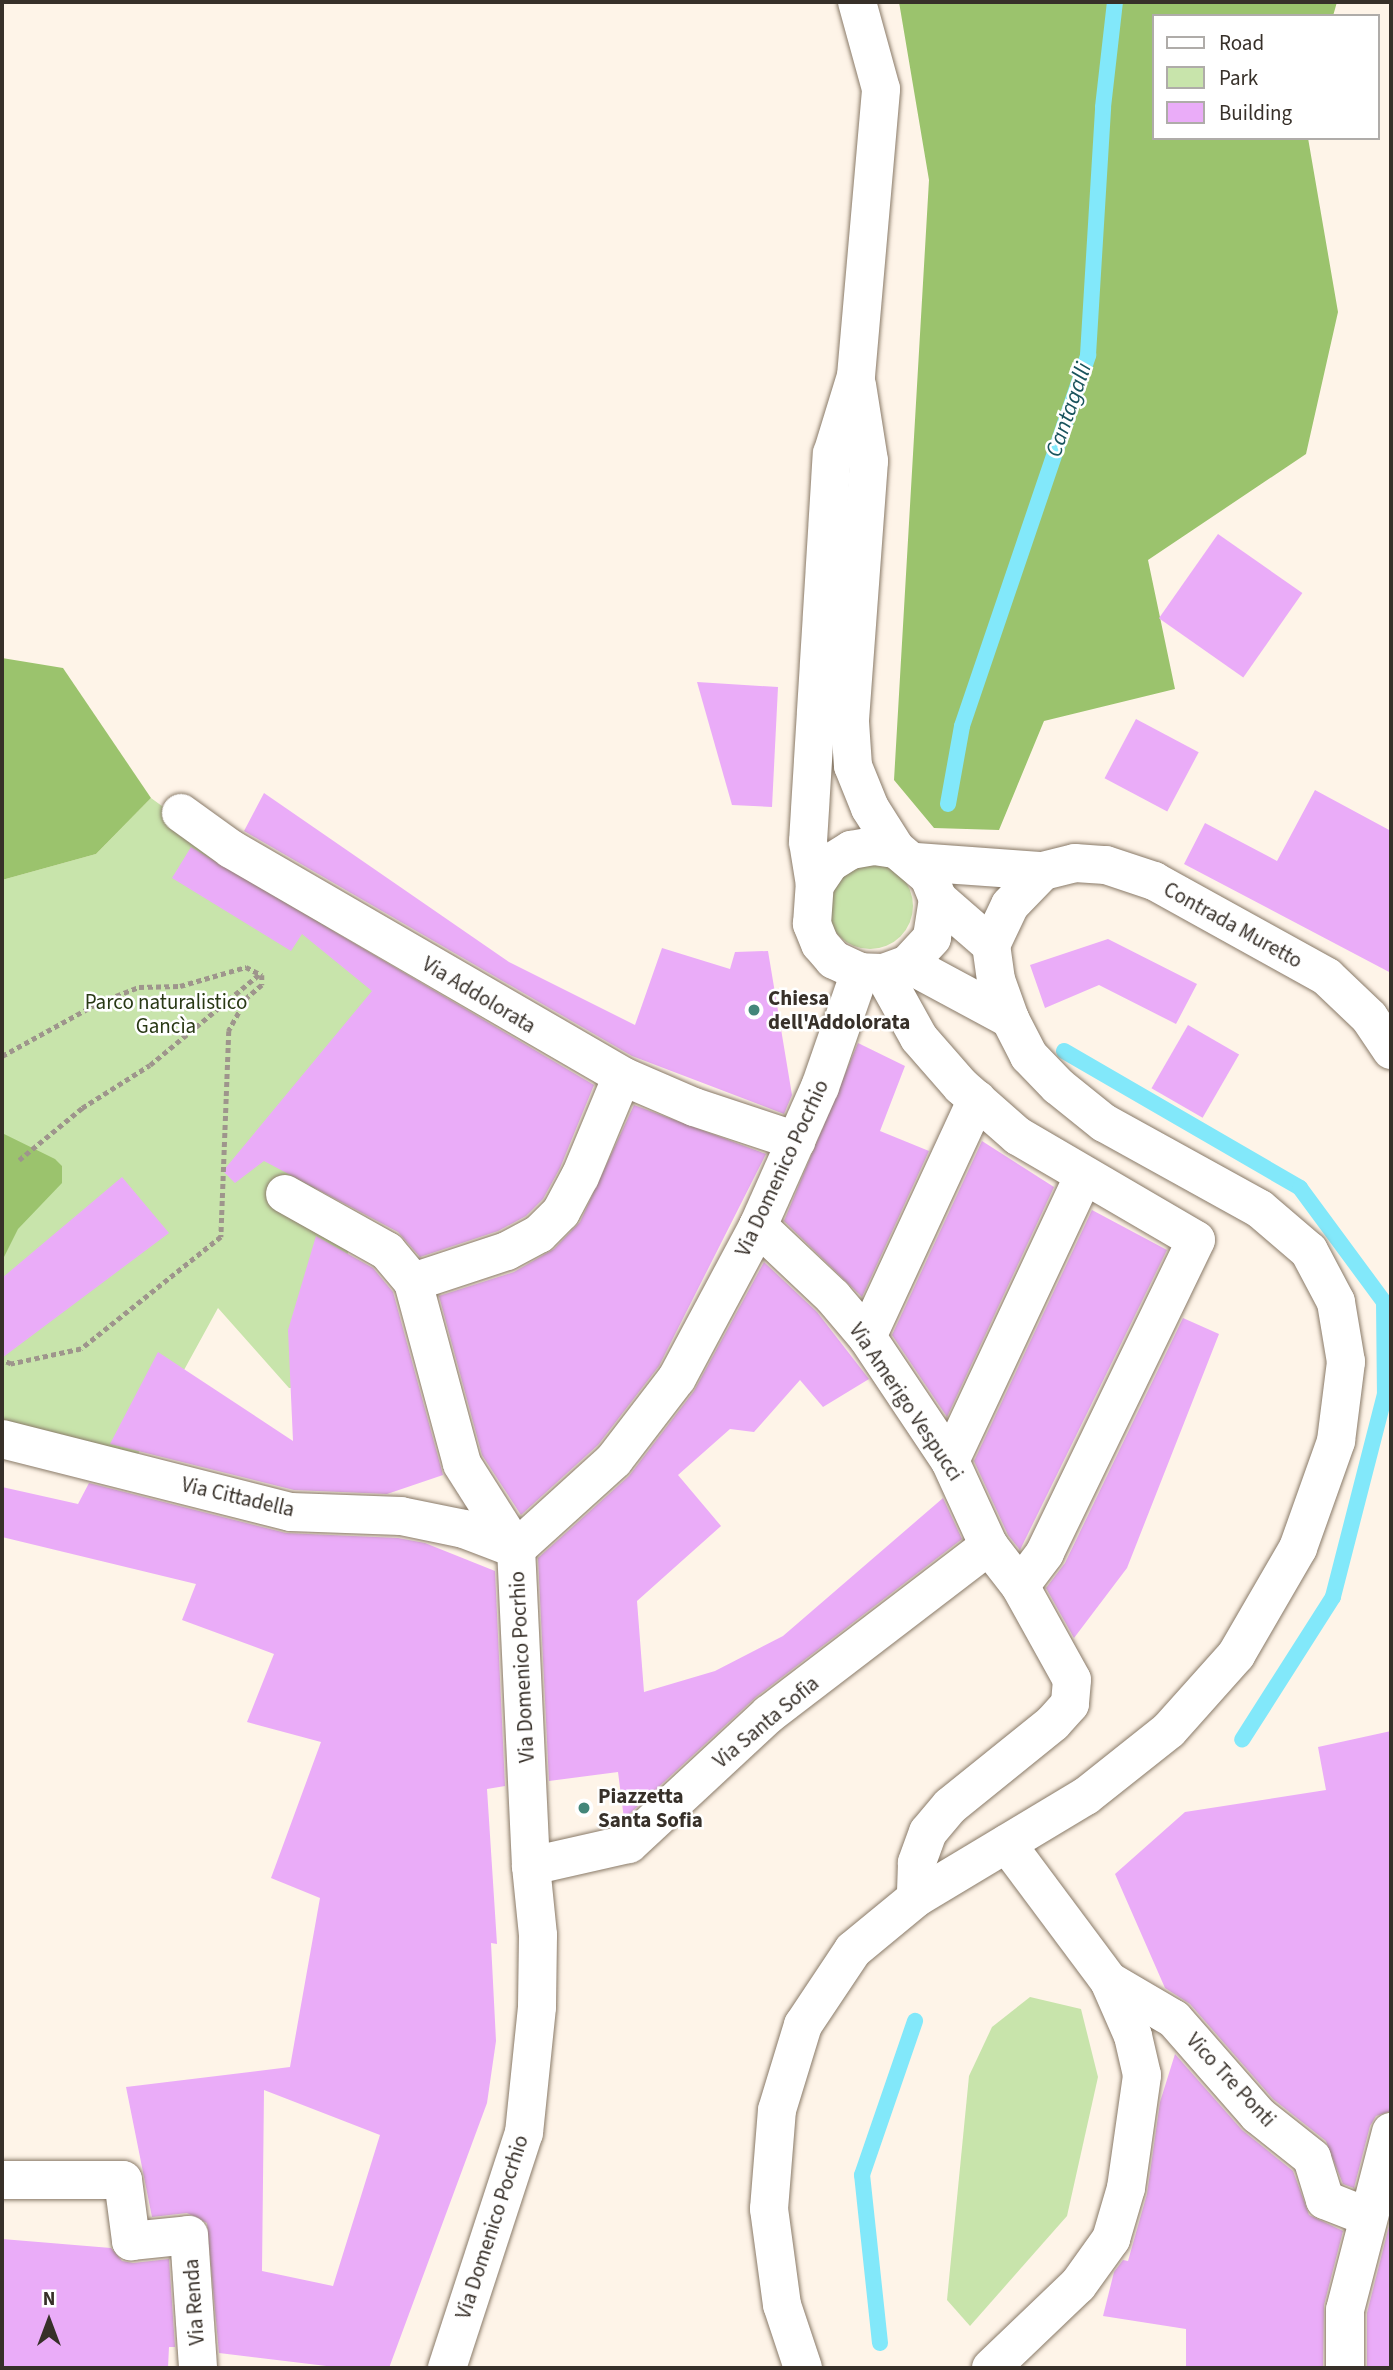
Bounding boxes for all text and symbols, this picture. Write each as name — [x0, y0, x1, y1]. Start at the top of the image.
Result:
legend — [1152, 14, 1379, 140]
text: Road — [1219, 28, 1264, 58]
text: Park — [1219, 63, 1258, 93]
text: Building — [1219, 98, 1292, 128]
water label: Cantagalli — [1040, 359, 1098, 461]
street label: Contrada Muretto — [1159, 877, 1307, 973]
street label: Via Addolorata — [418, 951, 540, 1039]
place label: Chiesa dell'Addolorata — [768, 985, 910, 1035]
park label: Parco naturalistico Gancìa — [85, 989, 247, 1039]
marker: Chiesa dell'Addolorata — [746, 1002, 762, 1018]
street label: Via Domenico Pocrhio — [730, 1076, 834, 1260]
street label: Via Amerigo Vespucci — [844, 1318, 968, 1486]
street label: Via Cittadella — [179, 1472, 297, 1522]
street label: Via Domenico Pocrhio — [504, 1571, 540, 1763]
street label: Via Santa Sofia — [708, 1671, 824, 1773]
place label: Piazzetta Santa Sofia — [598, 1783, 703, 1833]
marker: Piazzetta Santa Sofia — [576, 1800, 592, 1816]
street label: Vico Tre Ponti — [1181, 2028, 1281, 2132]
street label: Via Domenico Pocrhio — [450, 2132, 534, 2322]
street label: Via Renda — [178, 2258, 210, 2346]
north arrow — [14, 2286, 84, 2356]
text: N — [43, 2286, 55, 2313]

